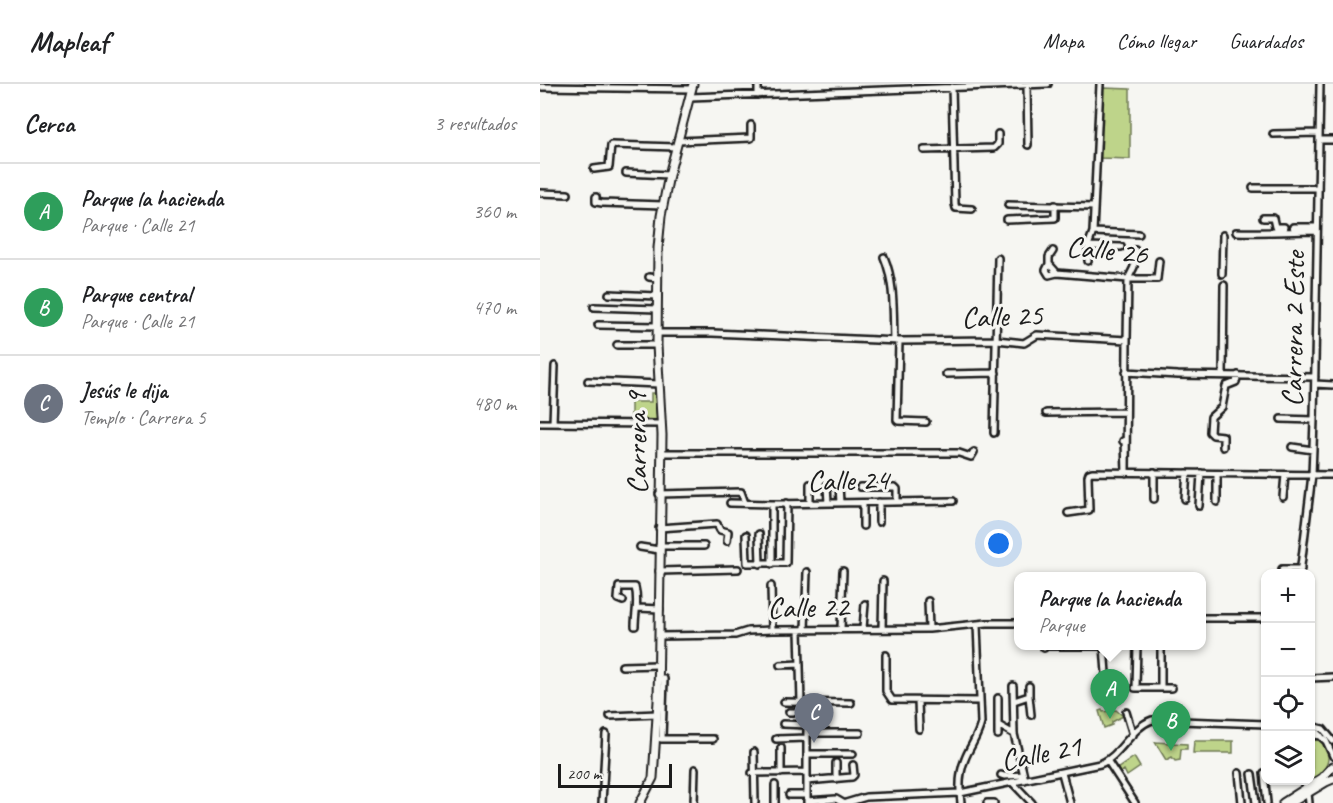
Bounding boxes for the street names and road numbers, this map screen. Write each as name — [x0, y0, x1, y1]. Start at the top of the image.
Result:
street label: Calle 26 — [1065, 227, 1151, 273]
street label: Carrera 2 Este — [1273, 249, 1313, 407]
street label: Calle 25 — [961, 296, 1045, 336]
street label: Carrera 9 — [617, 389, 655, 494]
street label: Calle 24 — [807, 460, 892, 500]
street label: Calle 22 — [767, 587, 852, 627]
street label: Calle 21 — [997, 726, 1086, 779]

